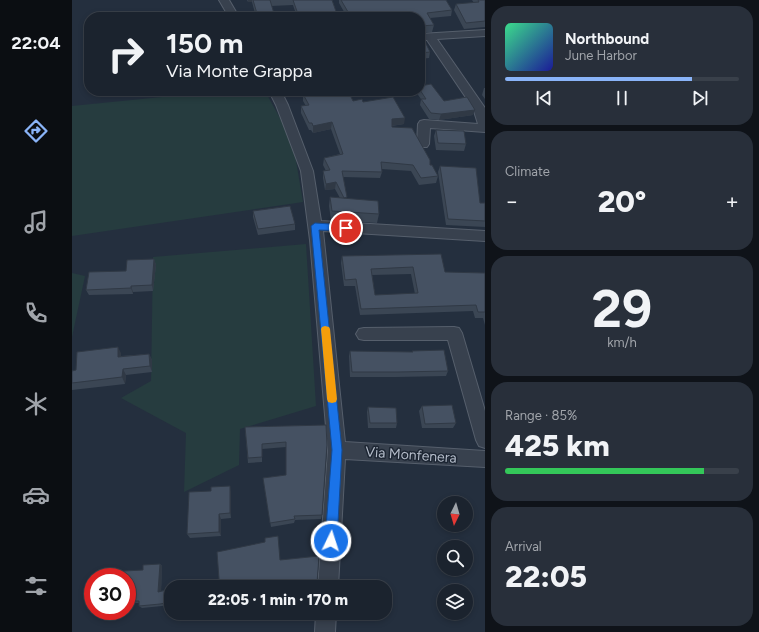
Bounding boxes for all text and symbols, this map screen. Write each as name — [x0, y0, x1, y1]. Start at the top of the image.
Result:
text: 150 m — [166, 26, 243, 60]
icon: right — [100, 28, 152, 80]
text: Northbound — [565, 30, 649, 48]
text: 22:04 — [11, 32, 61, 54]
text: June Harbor — [565, 48, 637, 63]
text: Via Monte Grappa — [166, 60, 312, 82]
icon: previous — [533, 87, 555, 109]
icon: pause — [611, 87, 633, 109]
icon: next — [689, 87, 711, 109]
icon: directions — [22, 117, 50, 145]
text: Climate — [505, 164, 550, 179]
text: 20° — [598, 183, 646, 220]
text: − — [505, 188, 519, 215]
text: + — [725, 188, 739, 215]
icon: music — [22, 208, 50, 236]
pin — [329, 211, 363, 245]
icon: arrive — [335, 217, 357, 239]
text: 29 — [592, 278, 652, 340]
icon: phone — [22, 299, 50, 327]
text: km/h — [607, 335, 637, 350]
icon: climate — [22, 390, 50, 418]
text: Range · 85% — [505, 408, 577, 423]
text: 425 km — [505, 427, 610, 464]
street label: Via Monfenera — [365, 443, 457, 467]
icon: car — [22, 481, 50, 509]
north arrow — [437, 496, 473, 532]
map controls — [437, 496, 473, 620]
position arrow — [310, 520, 352, 562]
text: Arrival — [505, 539, 542, 554]
button: search — [437, 540, 473, 576]
text: 22:05 — [505, 558, 587, 595]
speed limit sign: 30 — [84, 568, 136, 620]
icon: filters — [22, 572, 50, 600]
button: layers — [437, 584, 473, 620]
text: 22:05 · 1 min · 170 m — [208, 591, 348, 609]

